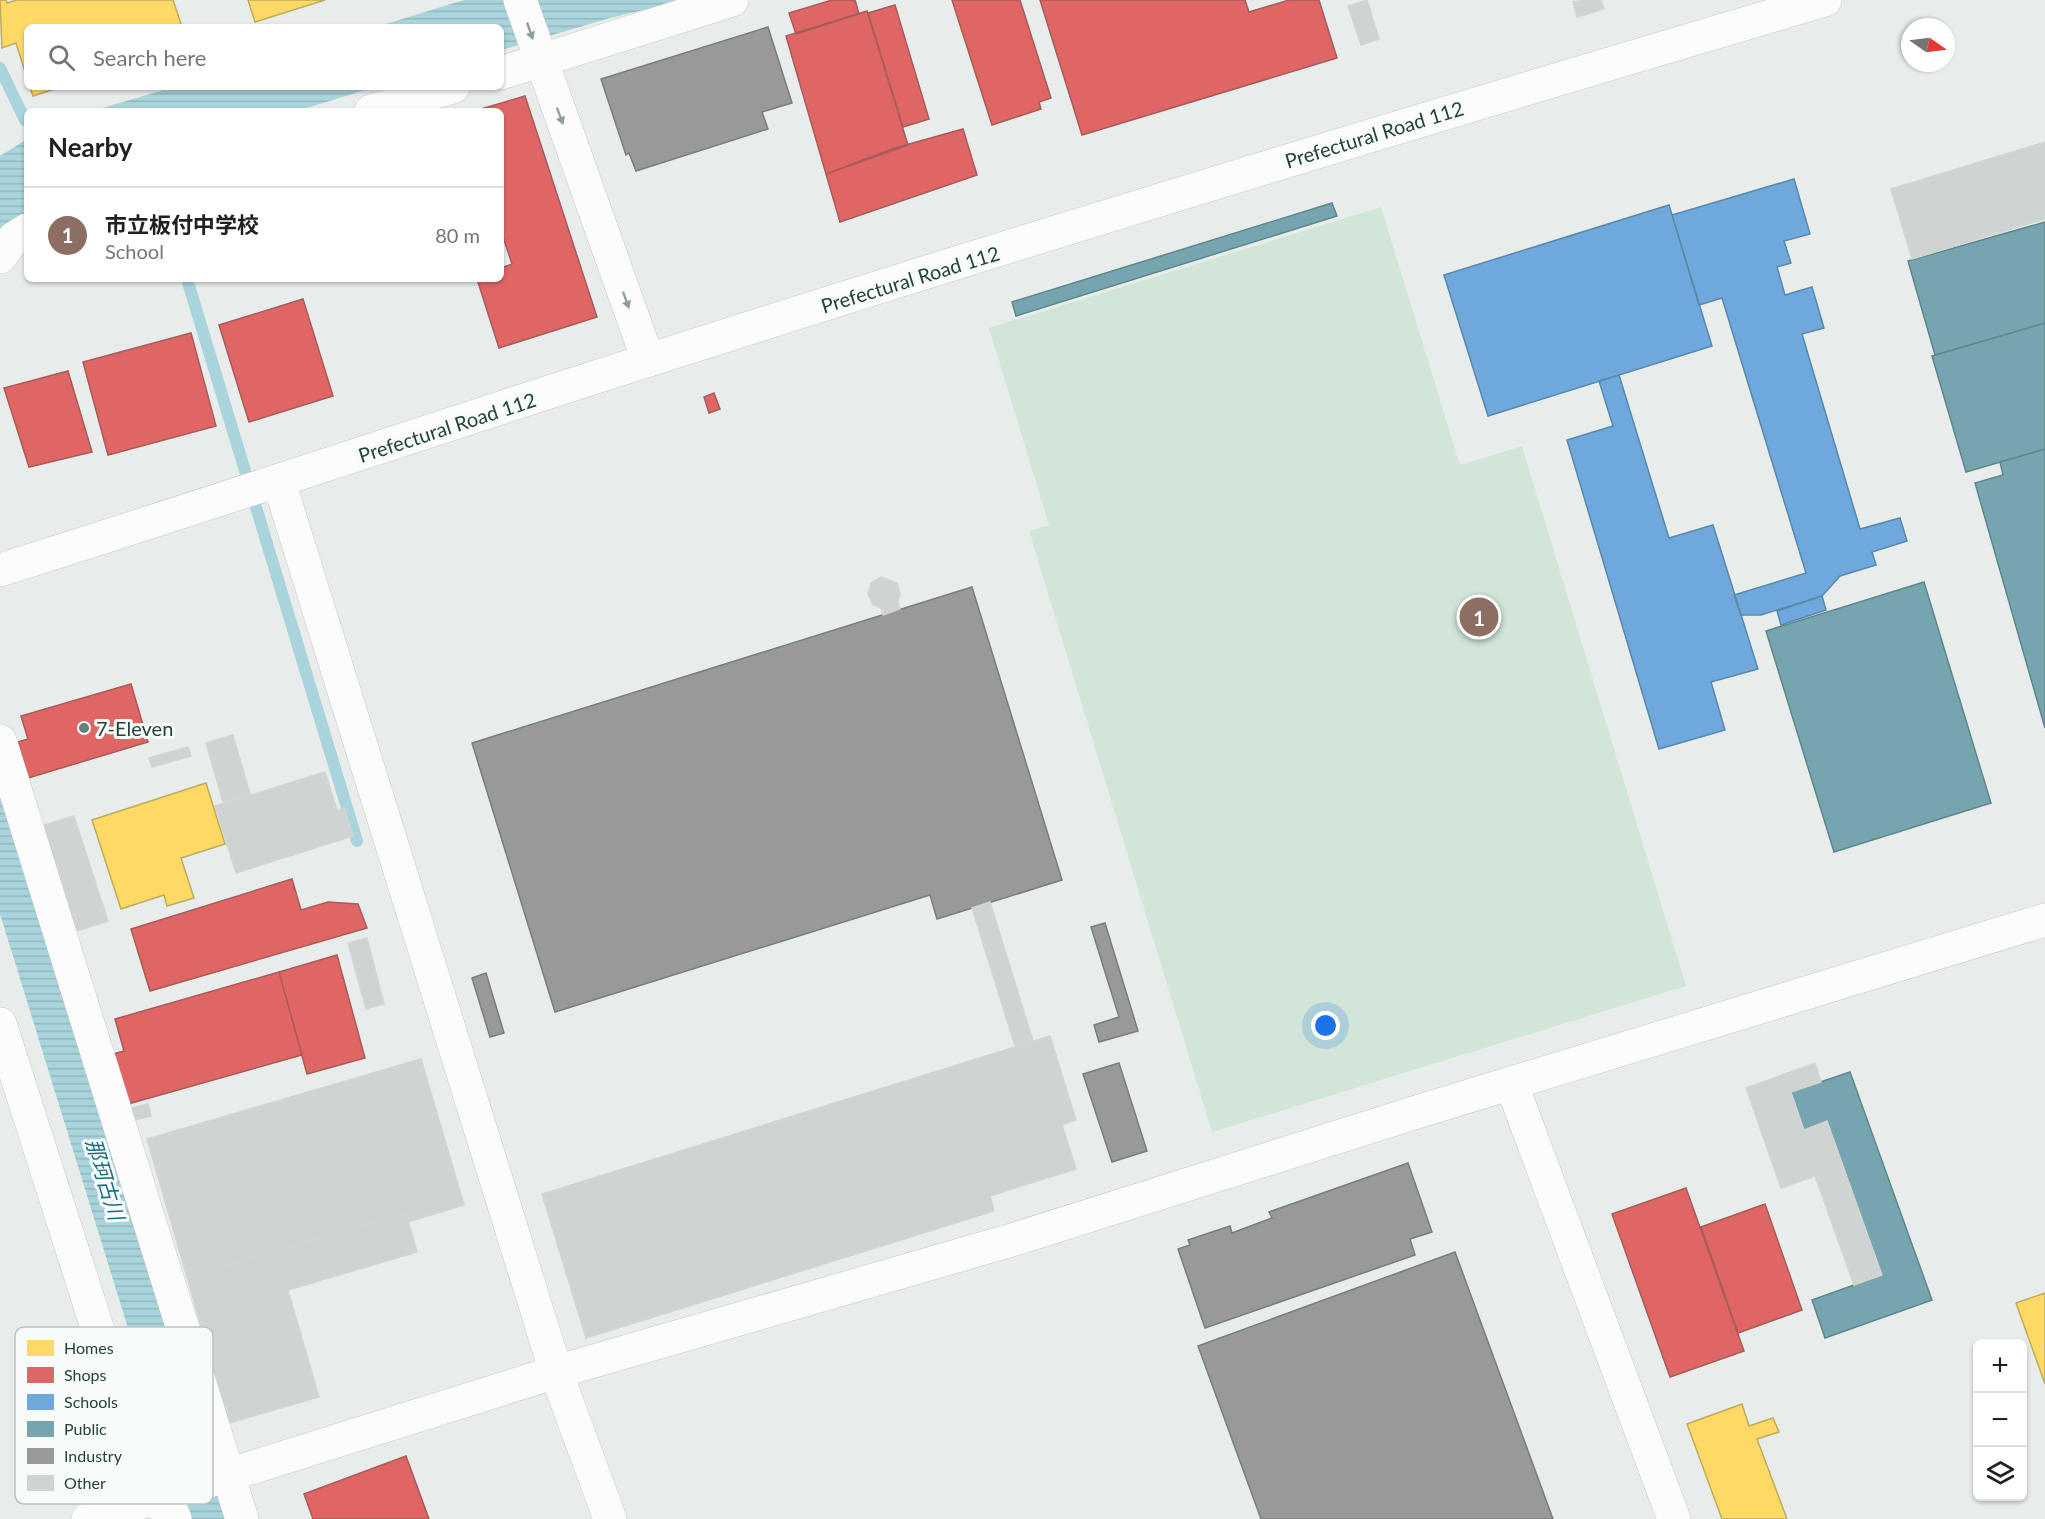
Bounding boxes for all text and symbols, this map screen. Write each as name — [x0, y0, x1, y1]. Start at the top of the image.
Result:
north arrow — [1901, 18, 1955, 72]
one-way arrow — [526, 22, 535, 40]
search box — [24, 24, 504, 90]
icon: search — [45, 41, 78, 74]
text: Search here — [93, 44, 206, 71]
street label: Prefectural Road 112 — [1282, 95, 1466, 173]
one-way arrow — [556, 108, 566, 126]
text: Nearby — [48, 131, 133, 163]
text: 市立板付中学校 — [105, 211, 259, 238]
text: 1 — [62, 223, 73, 247]
text: 80 m — [435, 223, 480, 247]
text: School — [105, 239, 164, 263]
street label: Prefectural Road 112 — [818, 240, 1002, 318]
one-way arrow — [622, 291, 632, 309]
street label: Prefectural Road 112 — [355, 387, 539, 467]
pin: 1 — [1460, 594, 1498, 640]
place label: 7-Eleven — [96, 716, 173, 740]
marker: 7-Eleven — [77, 721, 91, 735]
your location — [1311, 1011, 1340, 1040]
water label: 那珂古川 — [82, 1135, 131, 1225]
legend — [15, 1327, 213, 1504]
text: Homes — [64, 1338, 114, 1357]
map controls — [1973, 1339, 2027, 1501]
button: + — [1973, 1339, 2027, 1393]
text: Shops — [64, 1365, 107, 1384]
text: Schools — [64, 1392, 118, 1411]
button: − — [1973, 1393, 2027, 1447]
text: Public — [64, 1419, 107, 1438]
text: Industry — [64, 1446, 123, 1465]
button: layers — [1973, 1447, 2027, 1501]
text: Other — [64, 1473, 106, 1492]

